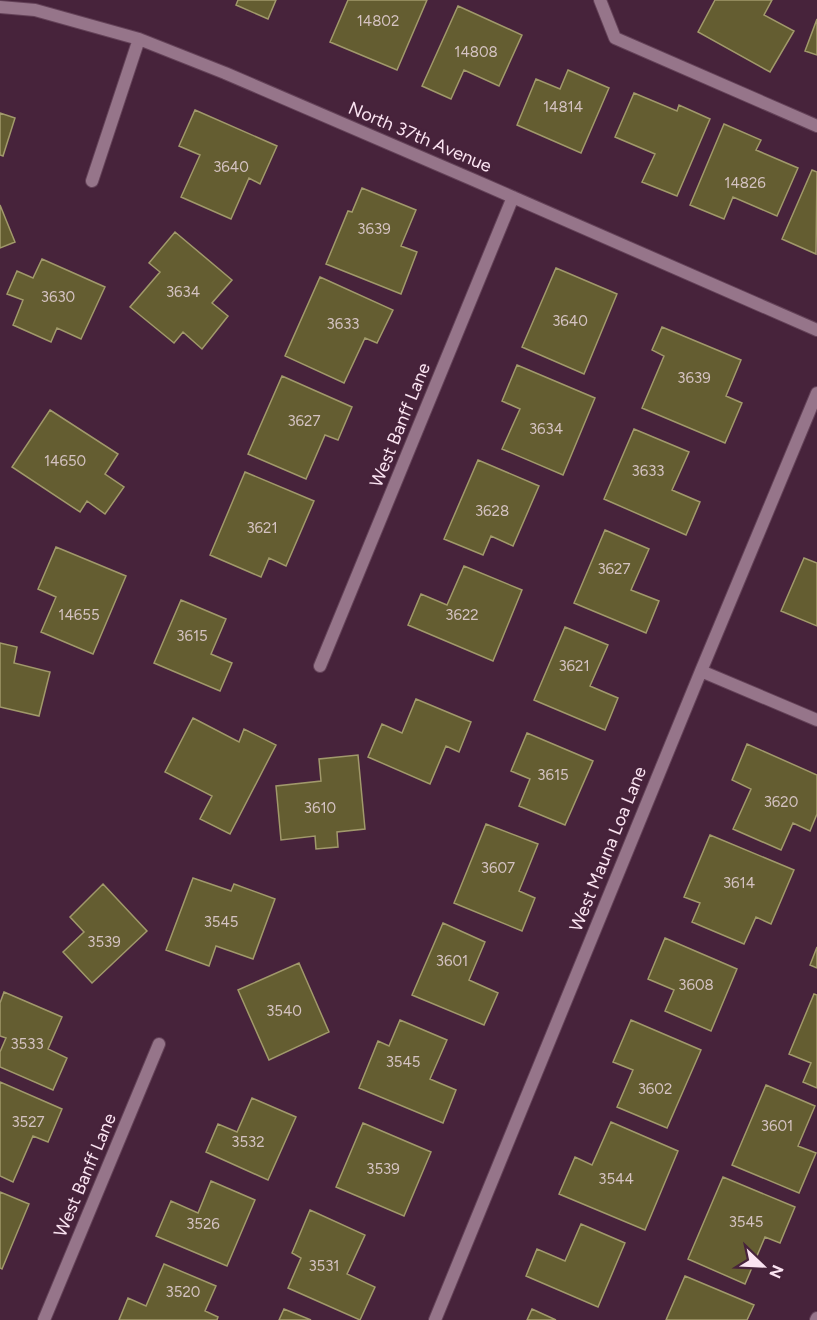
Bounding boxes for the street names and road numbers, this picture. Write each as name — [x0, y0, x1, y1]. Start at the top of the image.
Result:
street label: North 37th Avenue — [345, 97, 495, 177]
street label: West Banff Lane — [365, 359, 435, 490]
street label: West Mauna Loa Lane — [565, 763, 651, 935]
street label: West Banff Lane — [49, 1110, 121, 1240]

